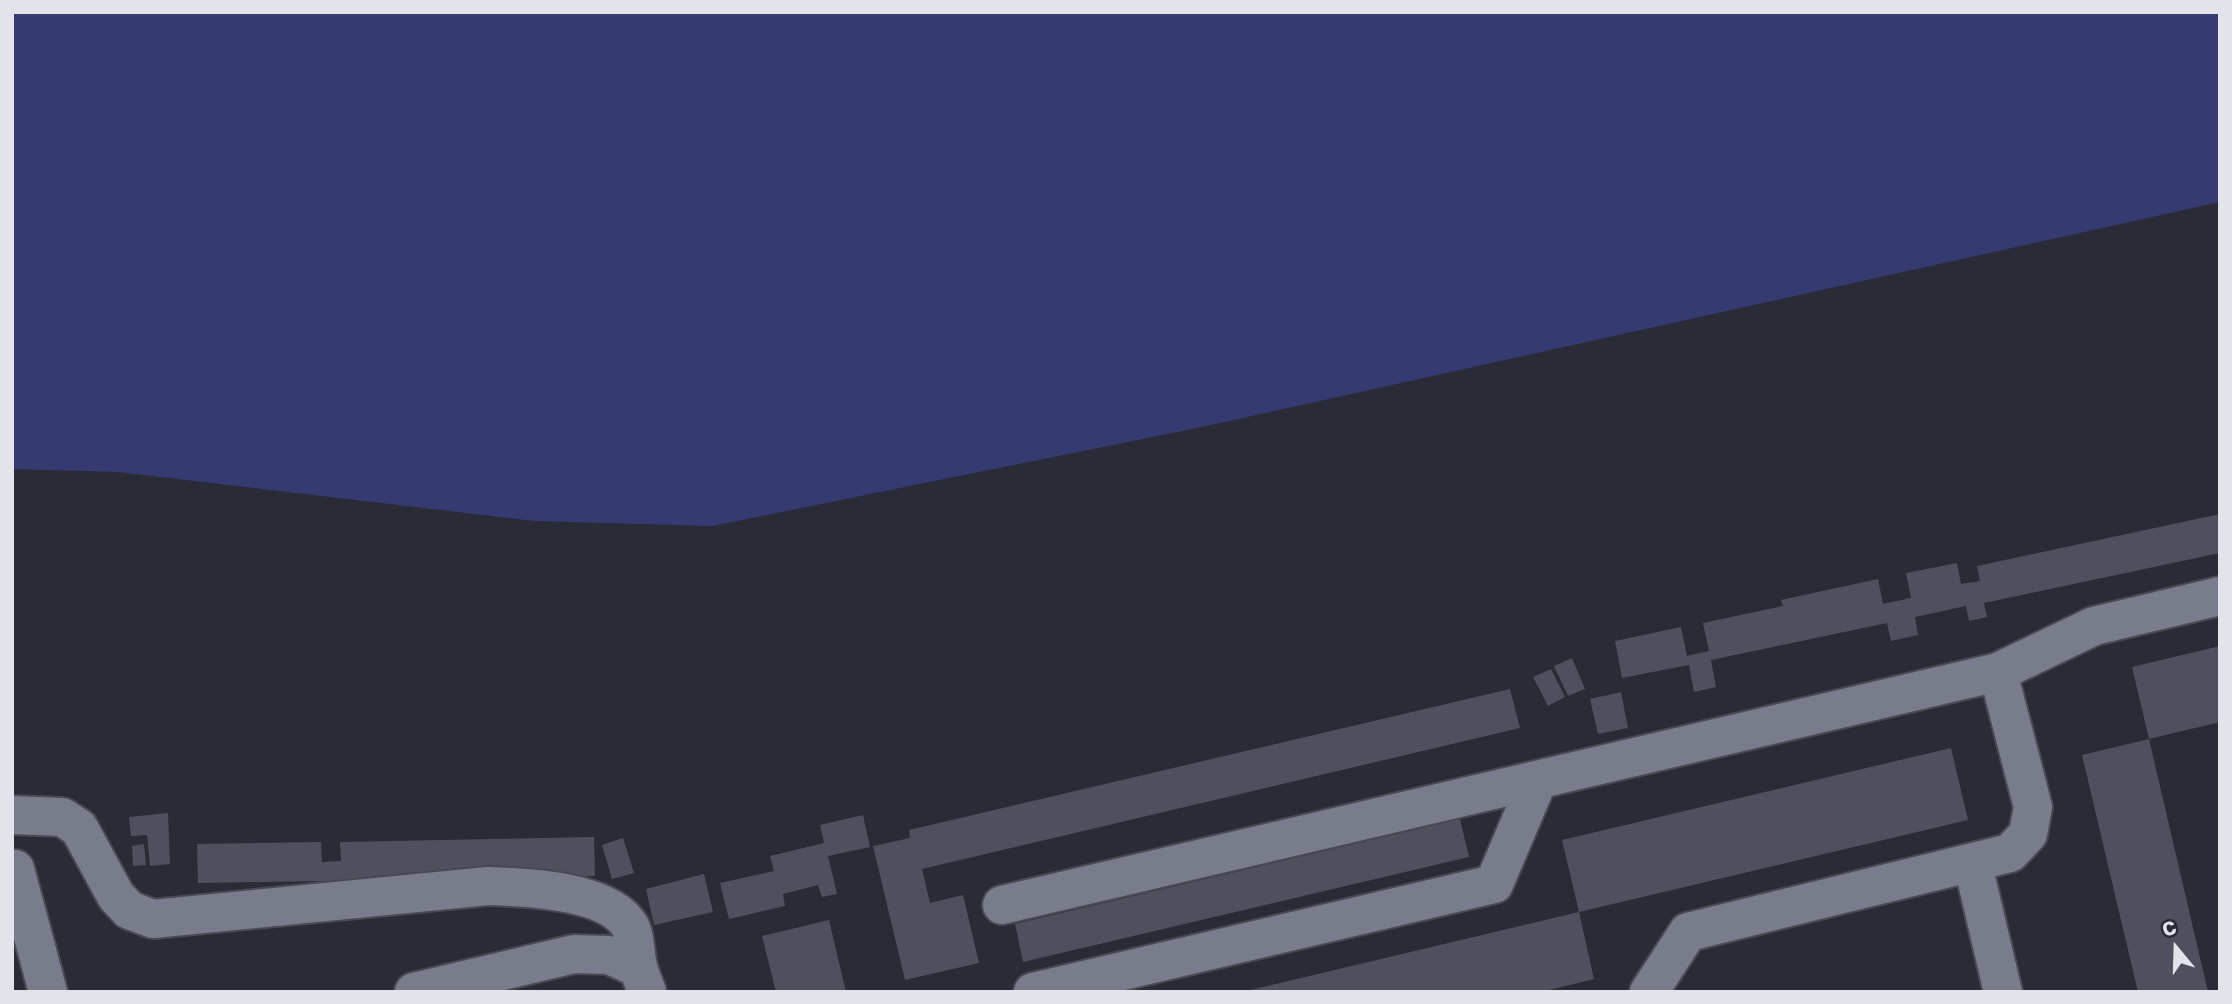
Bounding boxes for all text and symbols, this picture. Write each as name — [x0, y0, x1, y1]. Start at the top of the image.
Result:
north arrow — [2141, 913, 2211, 983]
text: С — [2159, 915, 2179, 941]

